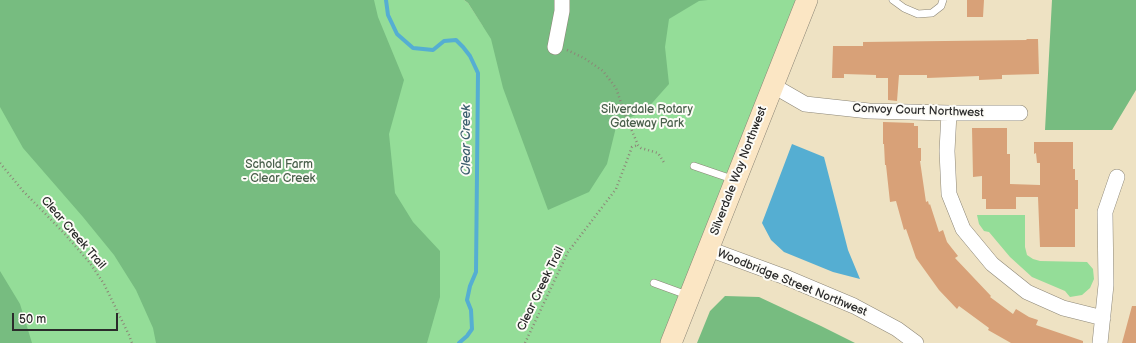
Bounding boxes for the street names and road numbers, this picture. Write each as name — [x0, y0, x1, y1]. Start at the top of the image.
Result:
street label: Convoy Court Northwest — [852, 102, 984, 120]
street label: Silverdale Way Northwest — [708, 104, 770, 238]
street label: Clear Creek Trail — [38, 194, 108, 272]
street label: Clear Creek Trail — [514, 245, 568, 333]
street label: Woodbridge Street Northwest — [715, 246, 869, 320]

